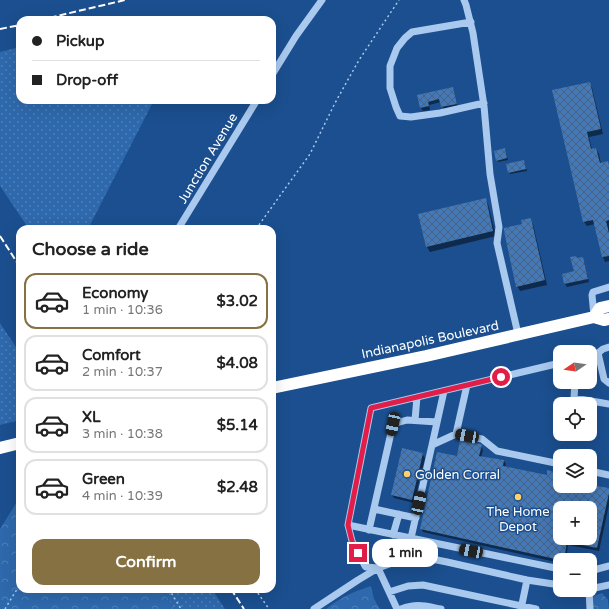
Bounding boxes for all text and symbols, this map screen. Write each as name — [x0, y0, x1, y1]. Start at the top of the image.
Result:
text: Pickup — [56, 32, 104, 50]
text: Drop-off — [56, 71, 118, 89]
street label: Junction Avenue — [175, 110, 241, 207]
text: Choose a ride — [32, 238, 149, 260]
icon: car — [34, 283, 70, 319]
text: Economy — [82, 284, 148, 302]
text: $3.02 — [217, 292, 258, 310]
text: 1 min · 10:36 — [82, 302, 163, 318]
street label: Indianapolis Boulevard — [360, 318, 500, 362]
icon: car — [34, 345, 70, 381]
north arrow — [553, 345, 597, 389]
map controls — [553, 345, 597, 597]
text: Comfort — [82, 346, 141, 364]
text: $4.08 — [217, 354, 258, 372]
text: 2 min · 10:37 — [82, 364, 163, 380]
route start — [492, 368, 510, 386]
button: locate — [553, 397, 597, 441]
icon: car — [34, 407, 70, 443]
text: XL — [82, 408, 101, 426]
car — [385, 411, 401, 437]
text: $5.14 — [217, 416, 258, 434]
text: 3 min · 10:38 — [82, 426, 163, 442]
car — [454, 428, 480, 444]
button: layers — [553, 449, 597, 493]
place label: Golden Corral — [415, 467, 500, 483]
icon: car — [34, 469, 70, 505]
marker: Golden Corral — [402, 469, 412, 479]
text: Green — [82, 470, 125, 488]
text: $2.48 — [217, 478, 258, 496]
text: 4 min · 10:39 — [82, 488, 163, 504]
car — [411, 490, 427, 516]
marker: The Home Depot — [513, 492, 523, 502]
button: + — [553, 501, 597, 545]
place label: The Home Depot — [486, 504, 550, 535]
button: Confirm — [32, 539, 260, 585]
callout: 1 min — [372, 539, 438, 567]
car — [458, 543, 484, 559]
route end — [349, 544, 367, 562]
text: 1 min — [388, 545, 422, 561]
button: − — [553, 553, 597, 597]

